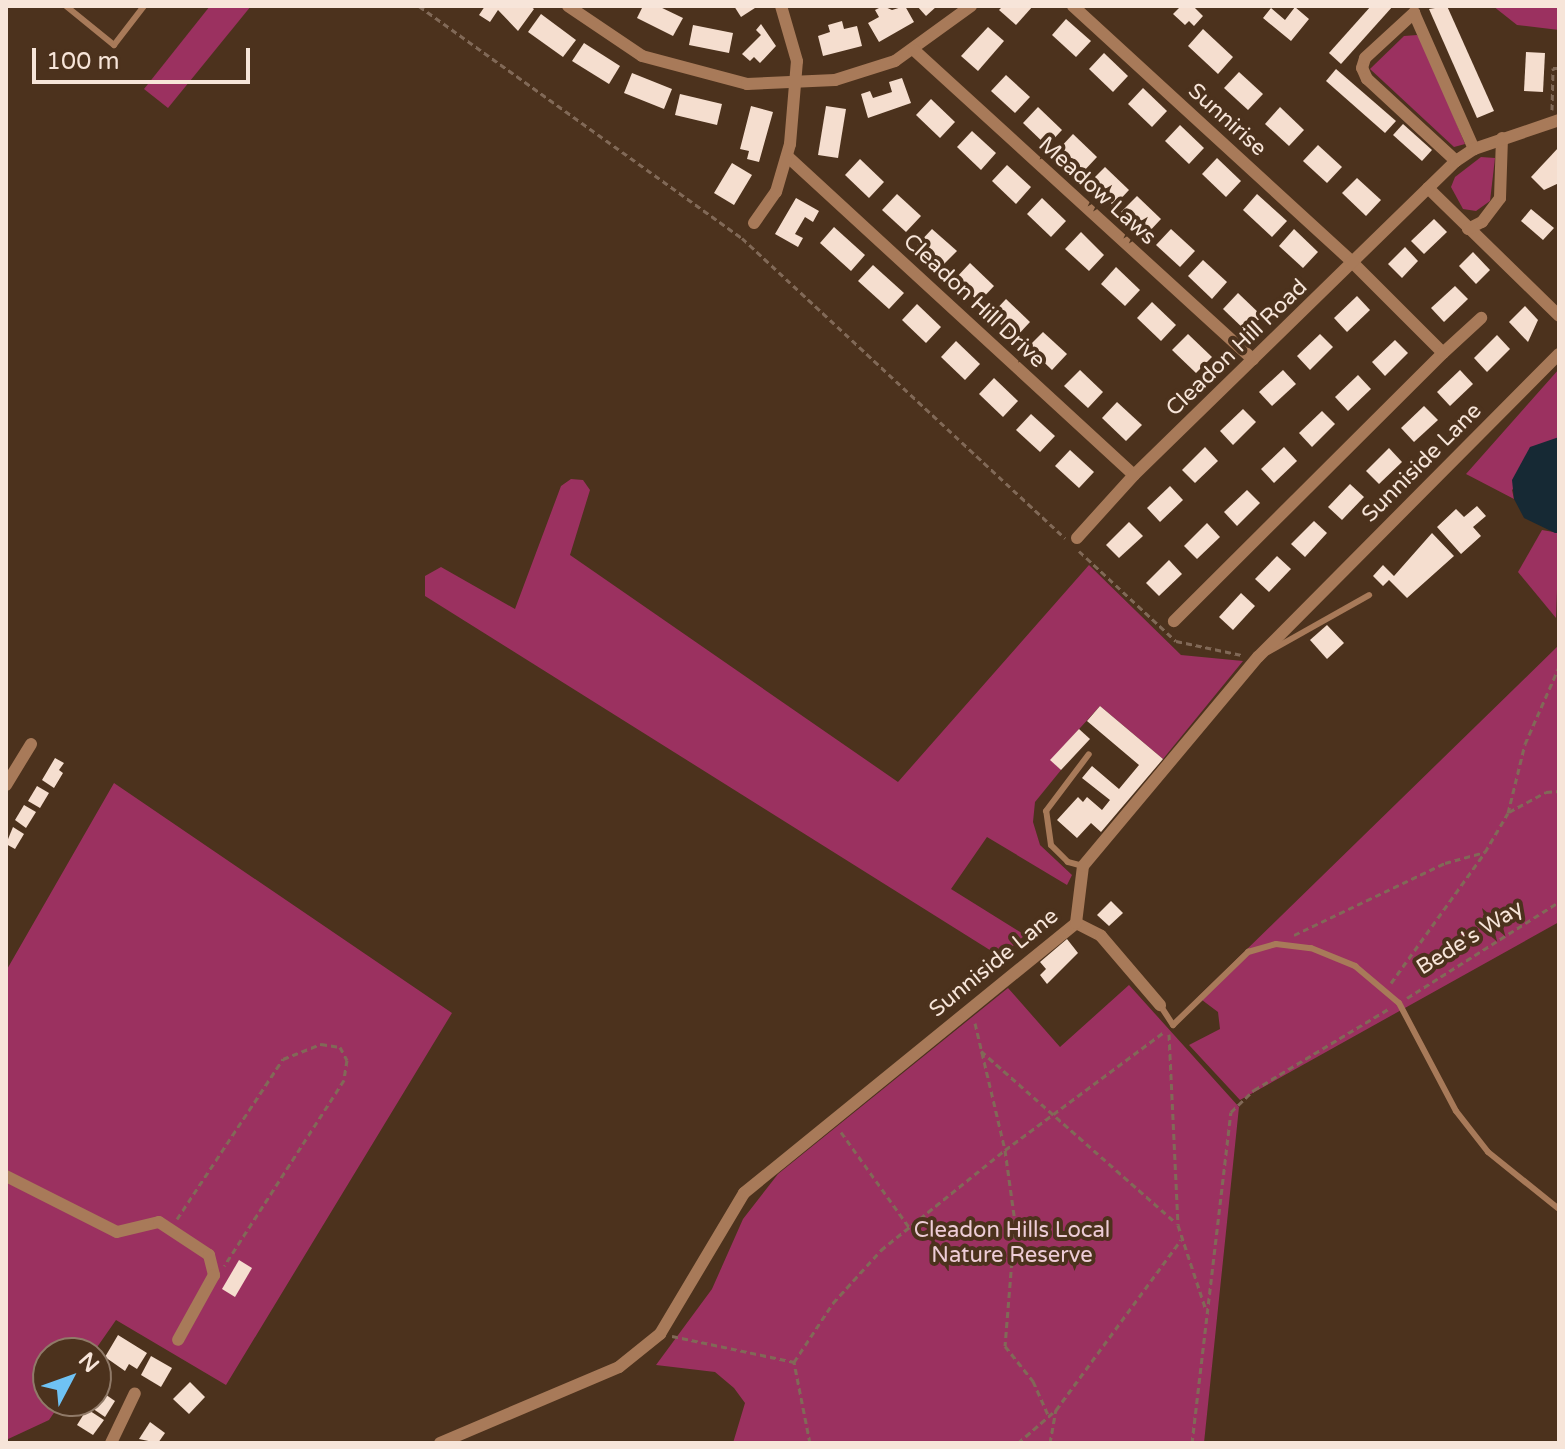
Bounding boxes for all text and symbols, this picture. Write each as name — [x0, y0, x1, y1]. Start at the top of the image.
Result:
scale bar — [36, 32, 254, 82]
text: 100 m — [46, 47, 120, 76]
street label: Sunnirise — [1183, 78, 1271, 162]
street label: Meadow Laws — [1033, 131, 1161, 251]
street label: Cleadon Hill Drive — [897, 228, 1051, 374]
street label: Cleadon Hill Road — [1161, 274, 1313, 422]
street label: Sunniside Lane — [1357, 398, 1487, 528]
street label: Bede's Way — [1412, 895, 1528, 981]
street label: Sunniside Lane — [924, 903, 1064, 1023]
park label: Cleadon Hills Local Nature Reserve — [914, 1217, 1110, 1268]
north arrow — [32, 1337, 112, 1417]
text: N — [73, 1347, 104, 1378]

